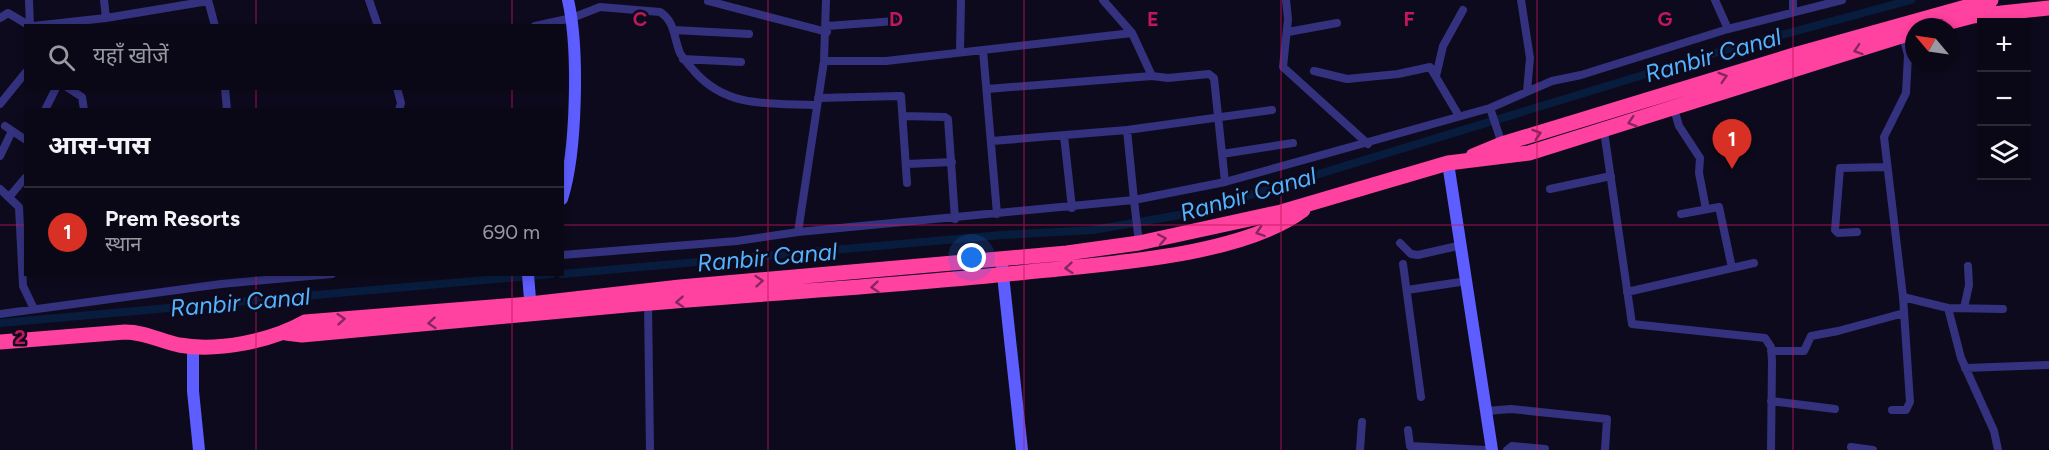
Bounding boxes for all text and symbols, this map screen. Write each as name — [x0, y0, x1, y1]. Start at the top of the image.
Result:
text: C — [633, 7, 647, 31]
text: D — [889, 7, 903, 31]
text: E — [1147, 7, 1159, 31]
text: F — [1403, 7, 1415, 31]
text: G — [1658, 7, 1673, 31]
north arrow — [1905, 18, 1959, 72]
map controls — [1977, 18, 2031, 180]
button: + — [1977, 18, 2031, 72]
water label: Ranbir Canal — [1641, 22, 1785, 88]
search box — [24, 24, 564, 90]
icon: search — [45, 41, 78, 74]
text: यहाँ खोजें — [93, 42, 169, 69]
one-way arrow — [1853, 43, 1864, 55]
one-way arrow — [1717, 72, 1728, 84]
button: − — [1977, 72, 2031, 126]
one-way arrow — [1628, 115, 1638, 127]
pin: 1 — [1712, 120, 1752, 169]
button: layers — [1977, 126, 2031, 180]
text: आस-पास — [48, 129, 150, 161]
one-way arrow — [1531, 129, 1542, 141]
water label: Ranbir Canal — [1176, 161, 1320, 227]
text: Prem Resorts — [105, 205, 240, 232]
text: 1 — [63, 220, 72, 244]
text: 690 m — [483, 220, 540, 244]
one-way arrow — [1255, 225, 1266, 238]
text: स्थान — [105, 232, 141, 256]
one-way arrow — [1156, 233, 1166, 246]
water label: Ranbir Canal — [696, 236, 839, 278]
your location — [957, 243, 986, 272]
one-way arrow — [1064, 261, 1073, 274]
one-way arrow — [754, 275, 764, 288]
one-way arrow — [870, 280, 879, 293]
water label: Ranbir Canal — [169, 281, 312, 323]
one-way arrow — [676, 295, 685, 308]
one-way arrow — [337, 313, 346, 326]
one-way arrow — [427, 317, 436, 330]
text: 2 — [14, 325, 26, 349]

